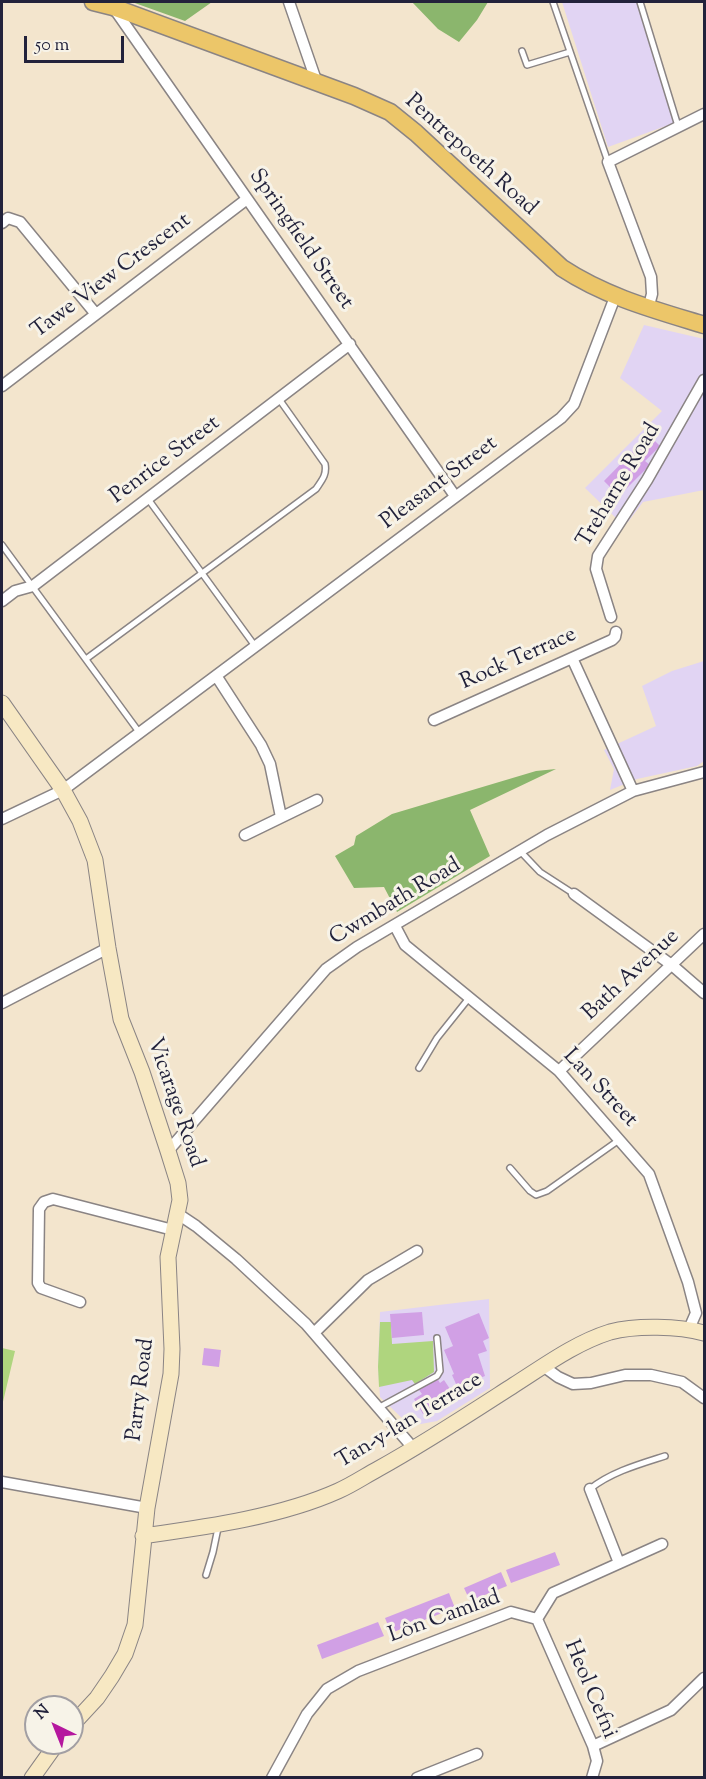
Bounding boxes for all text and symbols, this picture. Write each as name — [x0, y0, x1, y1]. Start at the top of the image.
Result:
scale bar — [27, 24, 128, 62]
text: 50 m — [35, 33, 69, 59]
street label: Pentrepoeth Road — [398, 90, 542, 222]
street label: Springfield Street — [242, 165, 358, 315]
street label: Tawe View Crescent — [27, 208, 197, 346]
street label: Penrice Street — [106, 411, 226, 511]
street label: Treharne Road — [573, 419, 667, 553]
street label: Pleasant Street — [376, 432, 504, 536]
street label: Rock Terrace — [457, 623, 581, 697]
street label: Cwmbath Road — [326, 853, 466, 953]
street label: Bath Avenue — [578, 925, 686, 1027]
street label: Vicarage Road — [139, 1035, 209, 1171]
street label: Lan Street — [556, 1044, 642, 1134]
street label: Parry Road — [123, 1337, 161, 1443]
street label: Tan-y-lan Terrace — [332, 1368, 488, 1476]
street label: Lôn Camlad — [385, 1586, 505, 1650]
street label: Heol Cefni — [556, 1637, 622, 1743]
north arrow — [24, 1695, 84, 1755]
text: N — [30, 1700, 55, 1726]

